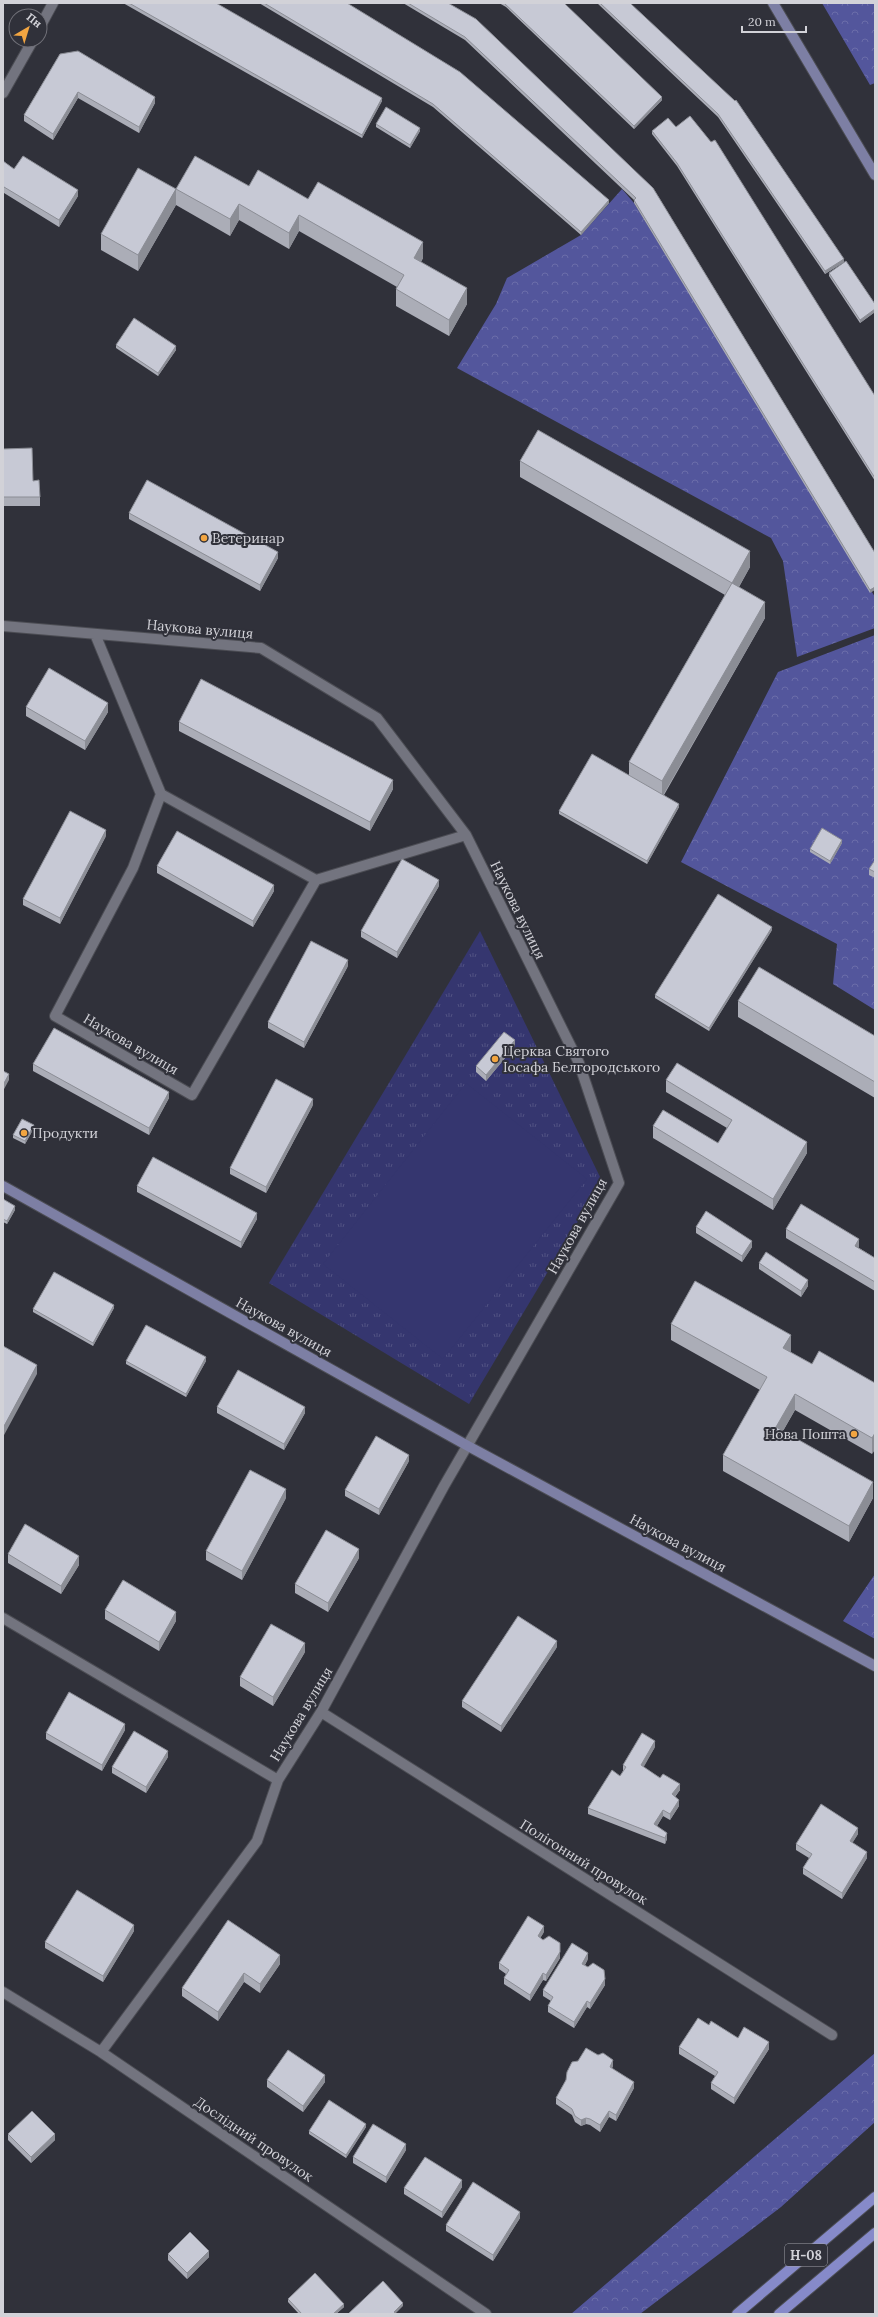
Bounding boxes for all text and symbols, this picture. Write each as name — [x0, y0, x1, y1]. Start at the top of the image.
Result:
north arrow — [8, 8, 48, 48]
scale bar — [742, 8, 806, 34]
text: Пн — [24, 10, 45, 31]
text: 20 m — [748, 14, 776, 29]
place label: Ветеринар — [212, 529, 284, 547]
marker: Ветеринар — [199, 533, 209, 543]
street label: Наукова вулиця — [146, 615, 254, 643]
street label: Наукова вулиця — [486, 858, 550, 962]
street label: Наукова вулиця — [80, 1009, 182, 1079]
place label: Церква Святого Іосафа Белгородського — [503, 1042, 660, 1076]
marker: Церква Святого Іосафа Белгородського — [490, 1054, 500, 1064]
place label: Продукти — [32, 1124, 98, 1142]
marker: Продукти — [19, 1128, 29, 1138]
street label: Наукова вулиця — [543, 1175, 611, 1277]
street label: Наукова вулиця — [233, 1293, 335, 1361]
place label: Нова Пошта — [765, 1425, 846, 1443]
marker: Нова Пошта — [849, 1429, 859, 1439]
street label: Наукова вулиця — [627, 1510, 729, 1576]
street label: Наукова вулиця — [266, 1663, 336, 1765]
street label: Полігонний провулок — [517, 1815, 652, 1909]
street label: Дослідний провулок — [191, 2093, 317, 2186]
road number: Н-08 — [785, 2244, 827, 2266]

